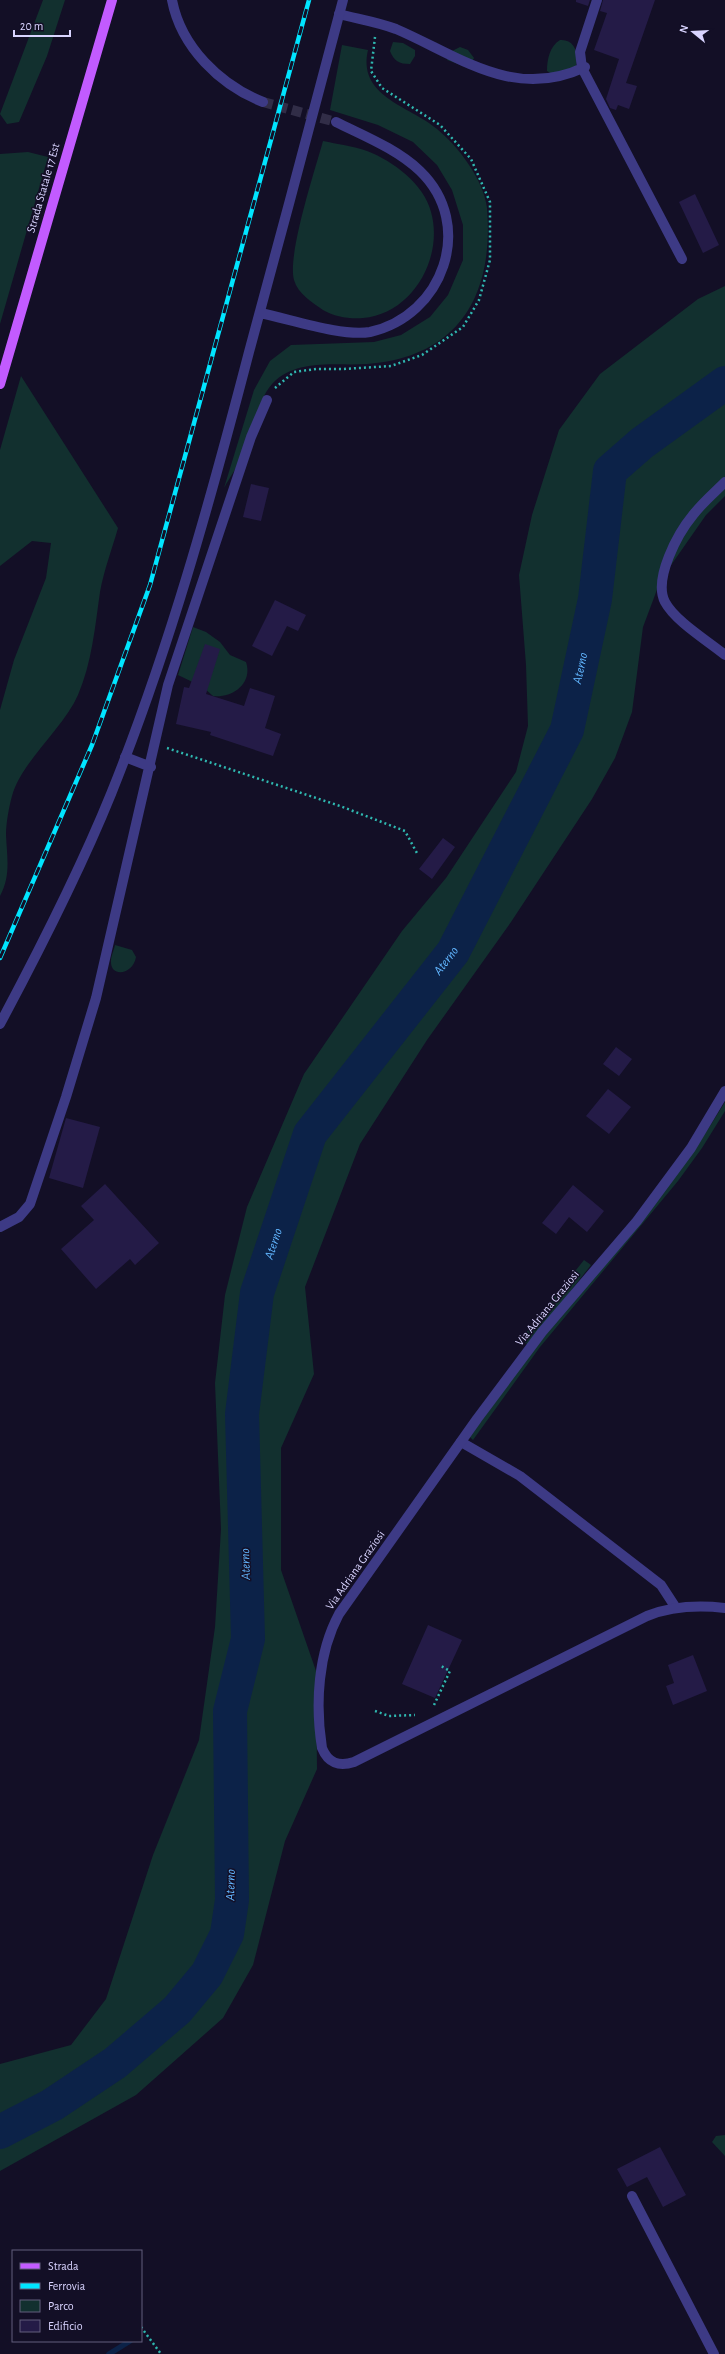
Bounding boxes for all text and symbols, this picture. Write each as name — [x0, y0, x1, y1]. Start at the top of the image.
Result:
scale bar — [14, 12, 70, 38]
north arrow — [673, 12, 713, 52]
text: 20 m — [20, 20, 43, 32]
text: N — [678, 24, 690, 34]
street label: Strada Statale 17 Est — [24, 142, 62, 234]
water label: Aterno — [570, 651, 590, 686]
water label: Aterno — [431, 945, 461, 978]
water label: Aterno — [262, 1227, 285, 1262]
street label: Via Adriana Graziosi — [513, 1268, 581, 1348]
street label: Via Adriana Graziosi — [323, 1528, 387, 1612]
water label: Aterno — [239, 1548, 253, 1581]
water label: Aterno — [224, 1869, 238, 1902]
legend — [12, 2250, 142, 2342]
text: Strada — [48, 2260, 79, 2272]
text: Ferrovia — [48, 2280, 86, 2292]
text: Parco — [48, 2300, 74, 2312]
text: Edificio — [48, 2320, 83, 2332]

